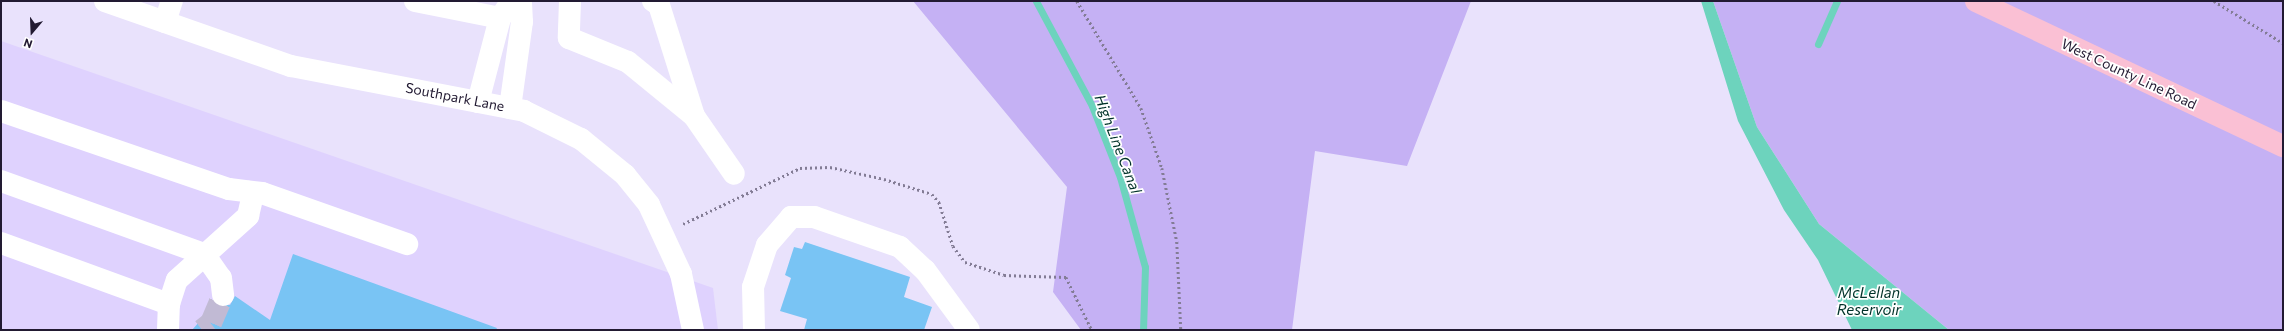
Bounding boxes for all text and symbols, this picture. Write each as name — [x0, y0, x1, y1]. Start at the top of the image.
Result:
north arrow — [12, 12, 52, 52]
street label: West County Line Road — [2059, 35, 2199, 113]
text: N — [22, 36, 34, 51]
street label: Southpark Lane — [404, 79, 506, 115]
water label: High Line Canal — [1091, 92, 1145, 196]
water label: McLellan Reservoir — [1837, 283, 1901, 318]

